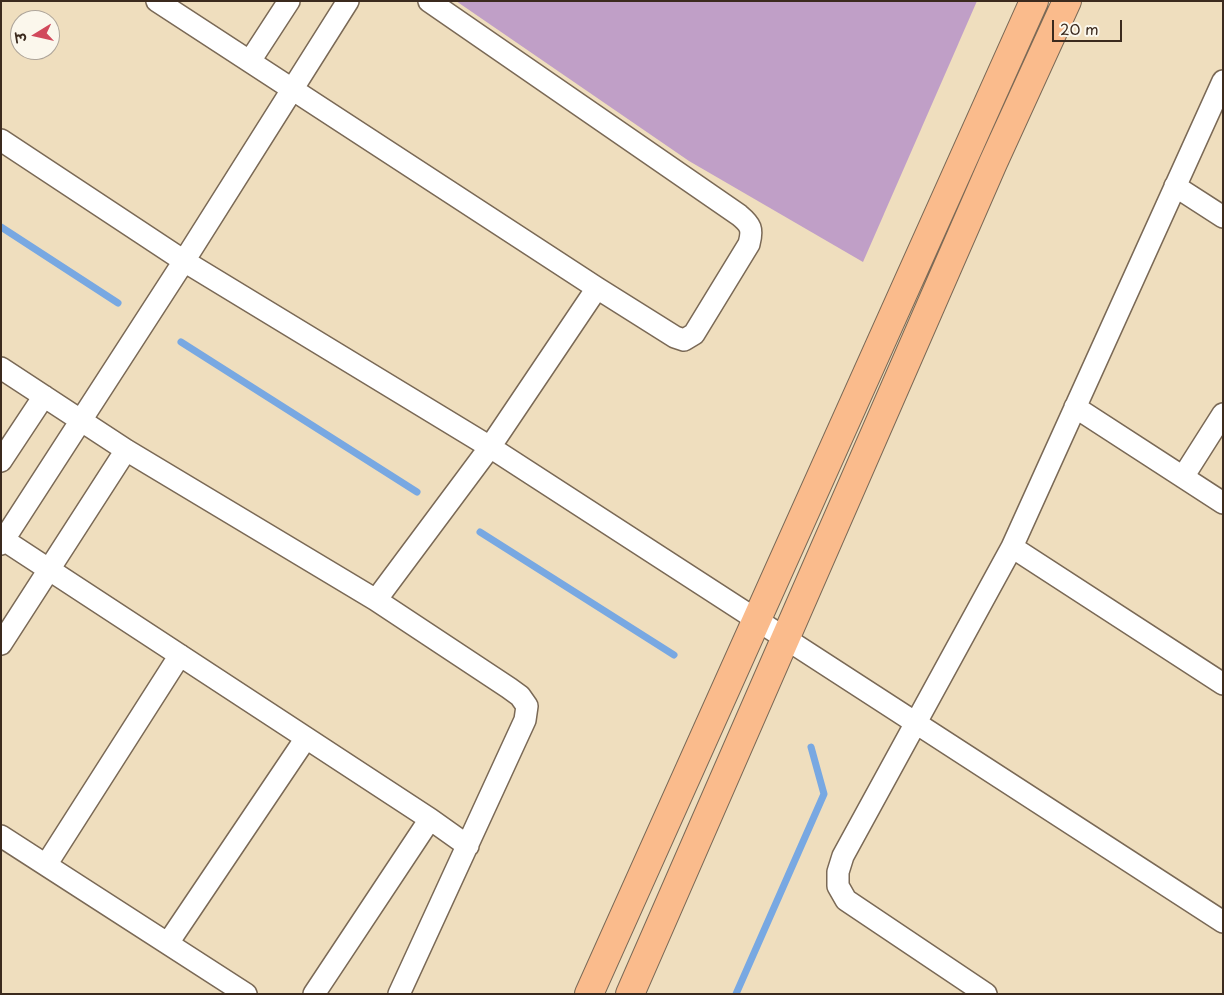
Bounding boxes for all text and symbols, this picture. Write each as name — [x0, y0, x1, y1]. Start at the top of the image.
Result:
north arrow — [10, 10, 60, 60]
scale bar — [1054, 10, 1124, 42]
text: 20 m — [1060, 17, 1099, 40]
text: उ — [10, 31, 32, 44]

